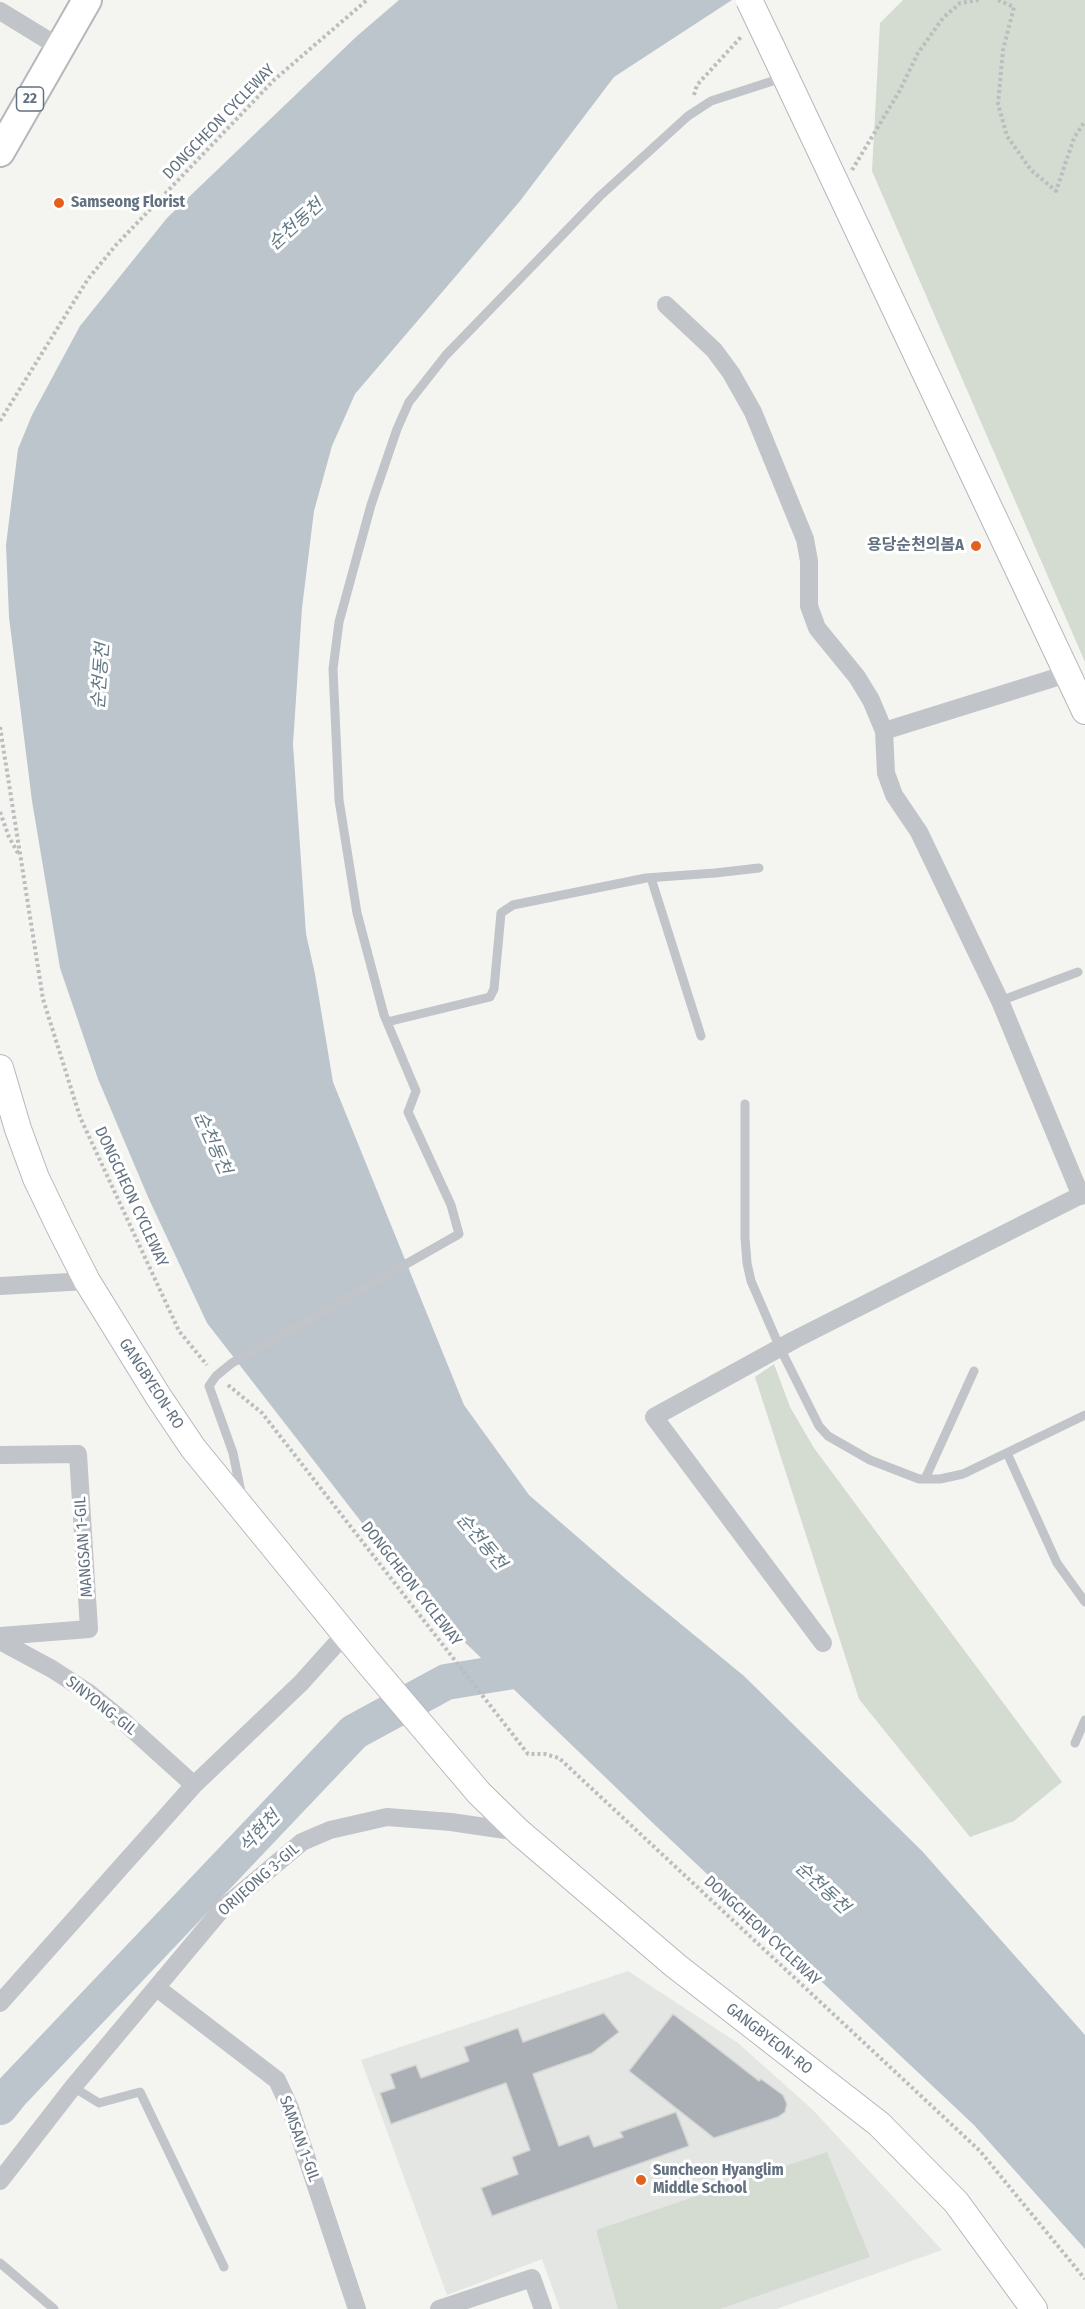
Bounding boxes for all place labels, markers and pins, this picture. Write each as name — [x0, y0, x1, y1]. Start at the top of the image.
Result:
place label: Samseong Florist — [71, 193, 185, 213]
marker: Samseong Florist — [52, 196, 66, 210]
place label: 용당순천의봄A — [867, 536, 964, 556]
marker: 용당순천의봄A — [969, 539, 983, 553]
place label: Suncheon Hyanglim Middle School — [653, 2161, 784, 2199]
marker: Suncheon Hyanglim Middle School — [634, 2173, 648, 2187]

